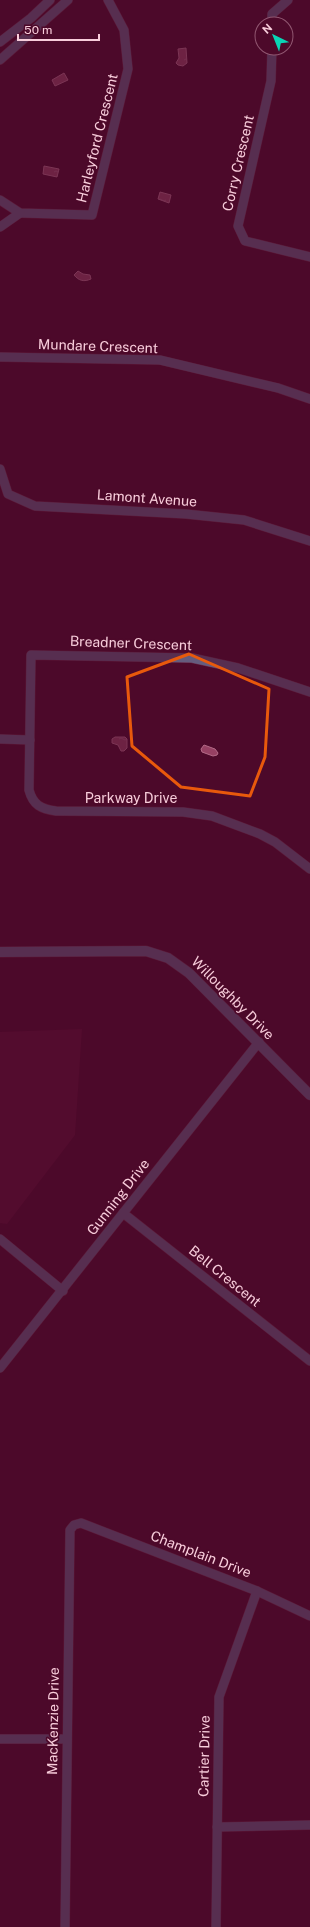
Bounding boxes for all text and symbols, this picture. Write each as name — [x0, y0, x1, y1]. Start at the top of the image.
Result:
scale bar — [18, 16, 99, 42]
north arrow — [254, 16, 294, 56]
text: N — [260, 21, 274, 36]
text: 50 m — [24, 23, 52, 37]
street label: Harleyford Crescent — [73, 72, 121, 204]
street label: Corry Crescent — [219, 113, 257, 213]
street label: Mundare Crescent — [38, 336, 158, 356]
street label: Lamont Avenue — [96, 487, 198, 509]
street label: Breadner Crescent — [70, 633, 192, 653]
street label: Parkway Drive — [85, 790, 177, 806]
street label: Willoughby Drive — [188, 953, 278, 1043]
street label: Gunning Drive — [83, 1156, 153, 1238]
street label: Bell Crescent — [186, 1242, 264, 1310]
street label: Champlain Drive — [149, 1527, 254, 1581]
street label: MacKenzie Drive — [44, 1667, 62, 1775]
street label: Cartier Drive — [195, 1715, 213, 1797]

